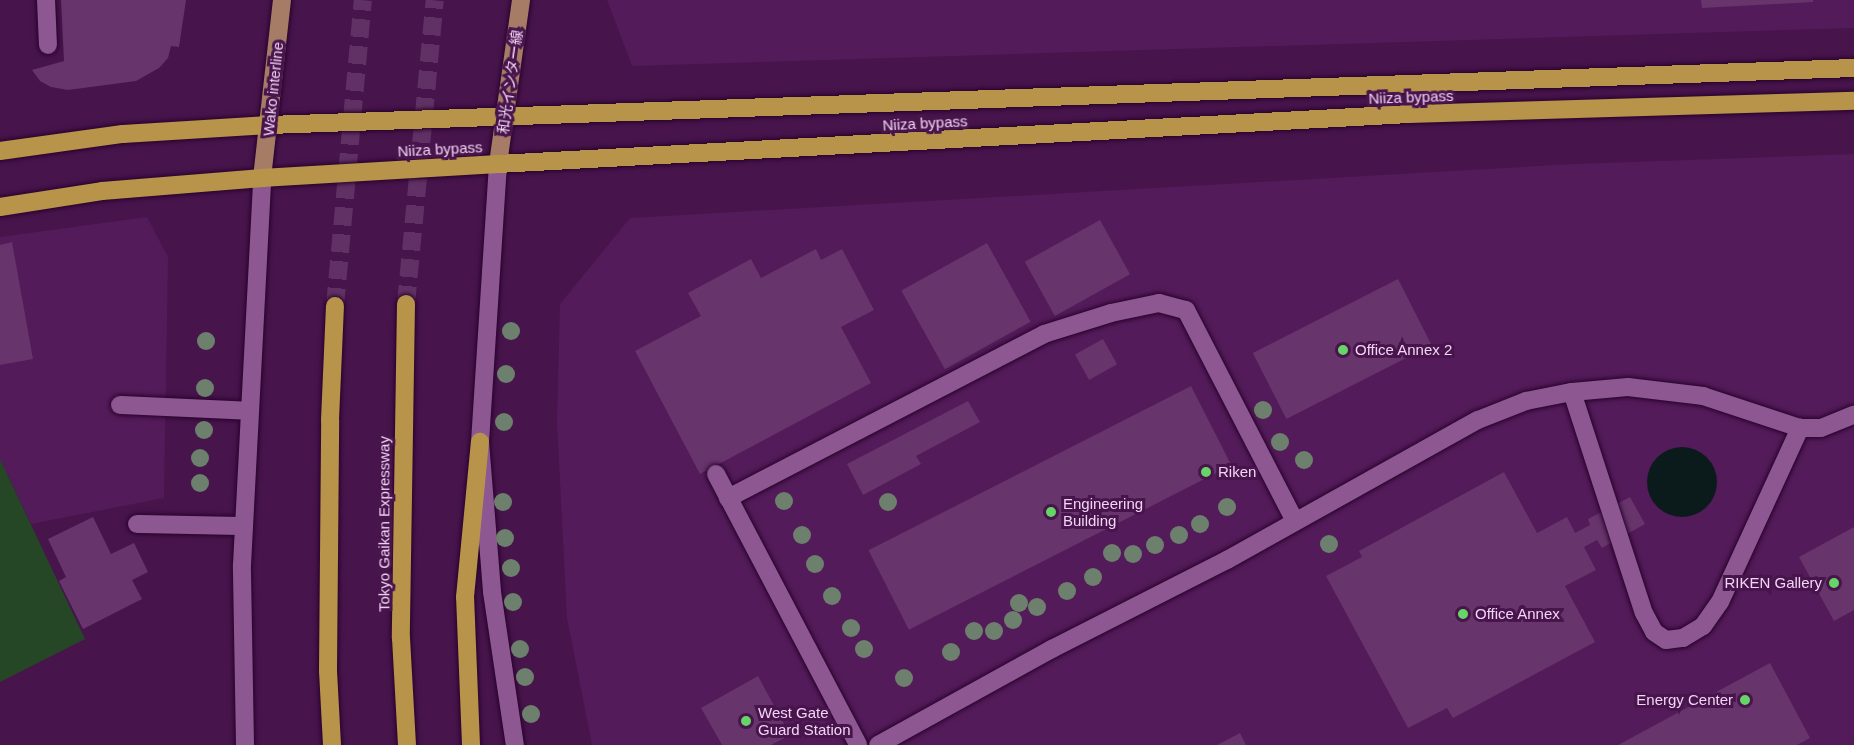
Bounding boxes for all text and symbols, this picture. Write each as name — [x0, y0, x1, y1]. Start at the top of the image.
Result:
street label: 和光インター線 — [494, 29, 526, 135]
street label: Wako interline — [259, 41, 287, 137]
street label: Niiza bypass — [1368, 87, 1454, 107]
street label: Niiza bypass — [882, 112, 968, 134]
street label: Niiza bypass — [397, 138, 483, 160]
place label: Office Annex 2 — [1355, 341, 1453, 359]
marker: Office Annex 2 — [1336, 343, 1350, 357]
street label: Tokyo Gaikan Expressway — [375, 436, 393, 612]
place label: Riken — [1218, 463, 1256, 481]
marker: Riken — [1199, 465, 1213, 479]
place label: Engineering Building — [1063, 494, 1143, 529]
marker: Engineering Building — [1044, 505, 1058, 519]
place label: RIKEN Gallery — [1724, 574, 1822, 592]
marker: RIKEN Gallery — [1827, 576, 1841, 590]
place label: Office Annex — [1475, 605, 1561, 623]
marker: Office Annex — [1456, 607, 1470, 621]
place label: Energy Center — [1636, 691, 1733, 709]
marker: Energy Center — [1738, 693, 1752, 707]
place label: West Gate Guard Station — [758, 703, 851, 738]
marker: West Gate Guard Station — [739, 714, 753, 728]

